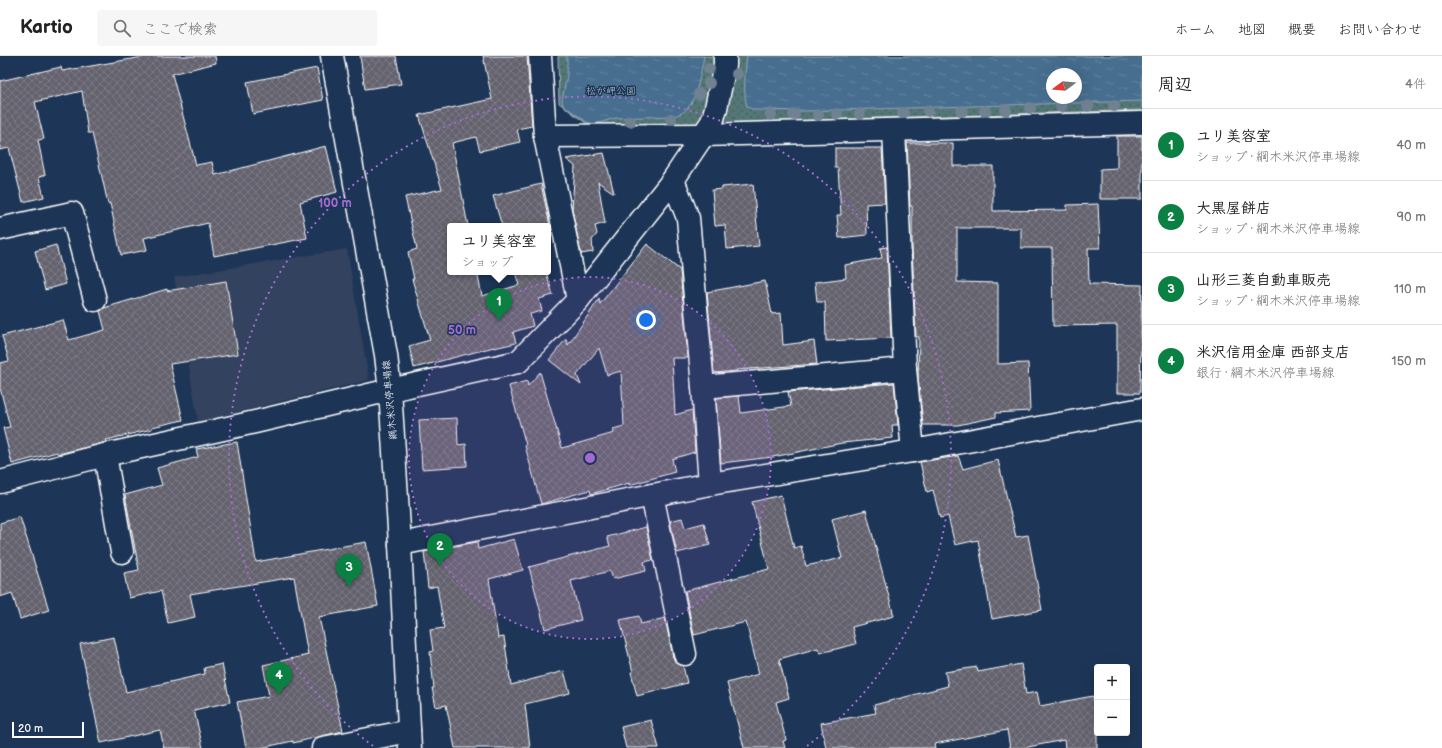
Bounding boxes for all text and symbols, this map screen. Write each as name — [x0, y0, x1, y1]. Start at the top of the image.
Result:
search box — [97, 10, 377, 46]
text: Kartio — [20, 16, 73, 39]
icon: search — [111, 17, 133, 39]
text: ここで検索 — [143, 20, 218, 39]
text: ホーム — [1175, 21, 1216, 38]
text: 地図 — [1238, 21, 1266, 38]
text: 概要 — [1288, 21, 1316, 38]
text: お問い合わせ — [1338, 21, 1422, 38]
north arrow — [1046, 68, 1082, 104]
text: 周辺 — [1158, 75, 1192, 95]
text: 4件 — [1405, 76, 1426, 92]
park label: 松が岬公園 — [586, 85, 636, 97]
text: ユリ美容室 — [1196, 127, 1271, 146]
text: 1 — [1168, 137, 1174, 153]
text: 40 m — [1396, 137, 1426, 153]
text: ショップ · 綱木米沢停車場線 — [1196, 149, 1360, 165]
text: 100 m — [318, 196, 352, 211]
text: 大黒屋餅店 — [1196, 199, 1271, 218]
text: 2 — [1167, 209, 1175, 225]
text: 90 m — [1397, 209, 1426, 225]
text: ショップ · 綱木米沢停車場線 — [1196, 221, 1360, 237]
popup — [447, 223, 551, 275]
text: ユリ美容室 — [461, 232, 537, 251]
text: ショップ — [461, 254, 513, 270]
text: 山形三菱自動車販売 — [1196, 271, 1331, 290]
text: 3 — [1167, 281, 1175, 297]
text: 110 m — [1394, 281, 1426, 297]
pin: 1 — [486, 288, 512, 321]
text: ショップ · 綱木米沢停車場線 — [1196, 293, 1360, 309]
your location — [636, 310, 656, 330]
text: 50 m — [448, 323, 476, 338]
text: 米沢信用金庫 西部支店 — [1196, 343, 1350, 362]
text: 4 — [1167, 353, 1175, 369]
text: 150 m — [1392, 353, 1426, 369]
street label: 綱木米沢停車場線 — [381, 360, 399, 440]
text: 銀行 · 綱木米沢停車場線 — [1196, 365, 1334, 381]
centre of rings — [583, 451, 597, 465]
pin: 2 — [427, 533, 453, 566]
pin: 3 — [336, 554, 362, 587]
pin: 4 — [266, 662, 292, 695]
map controls — [1094, 664, 1130, 736]
button: + — [1094, 664, 1130, 700]
button: − — [1094, 700, 1130, 736]
scale bar — [12, 720, 84, 739]
text: 20 m — [18, 722, 43, 735]

